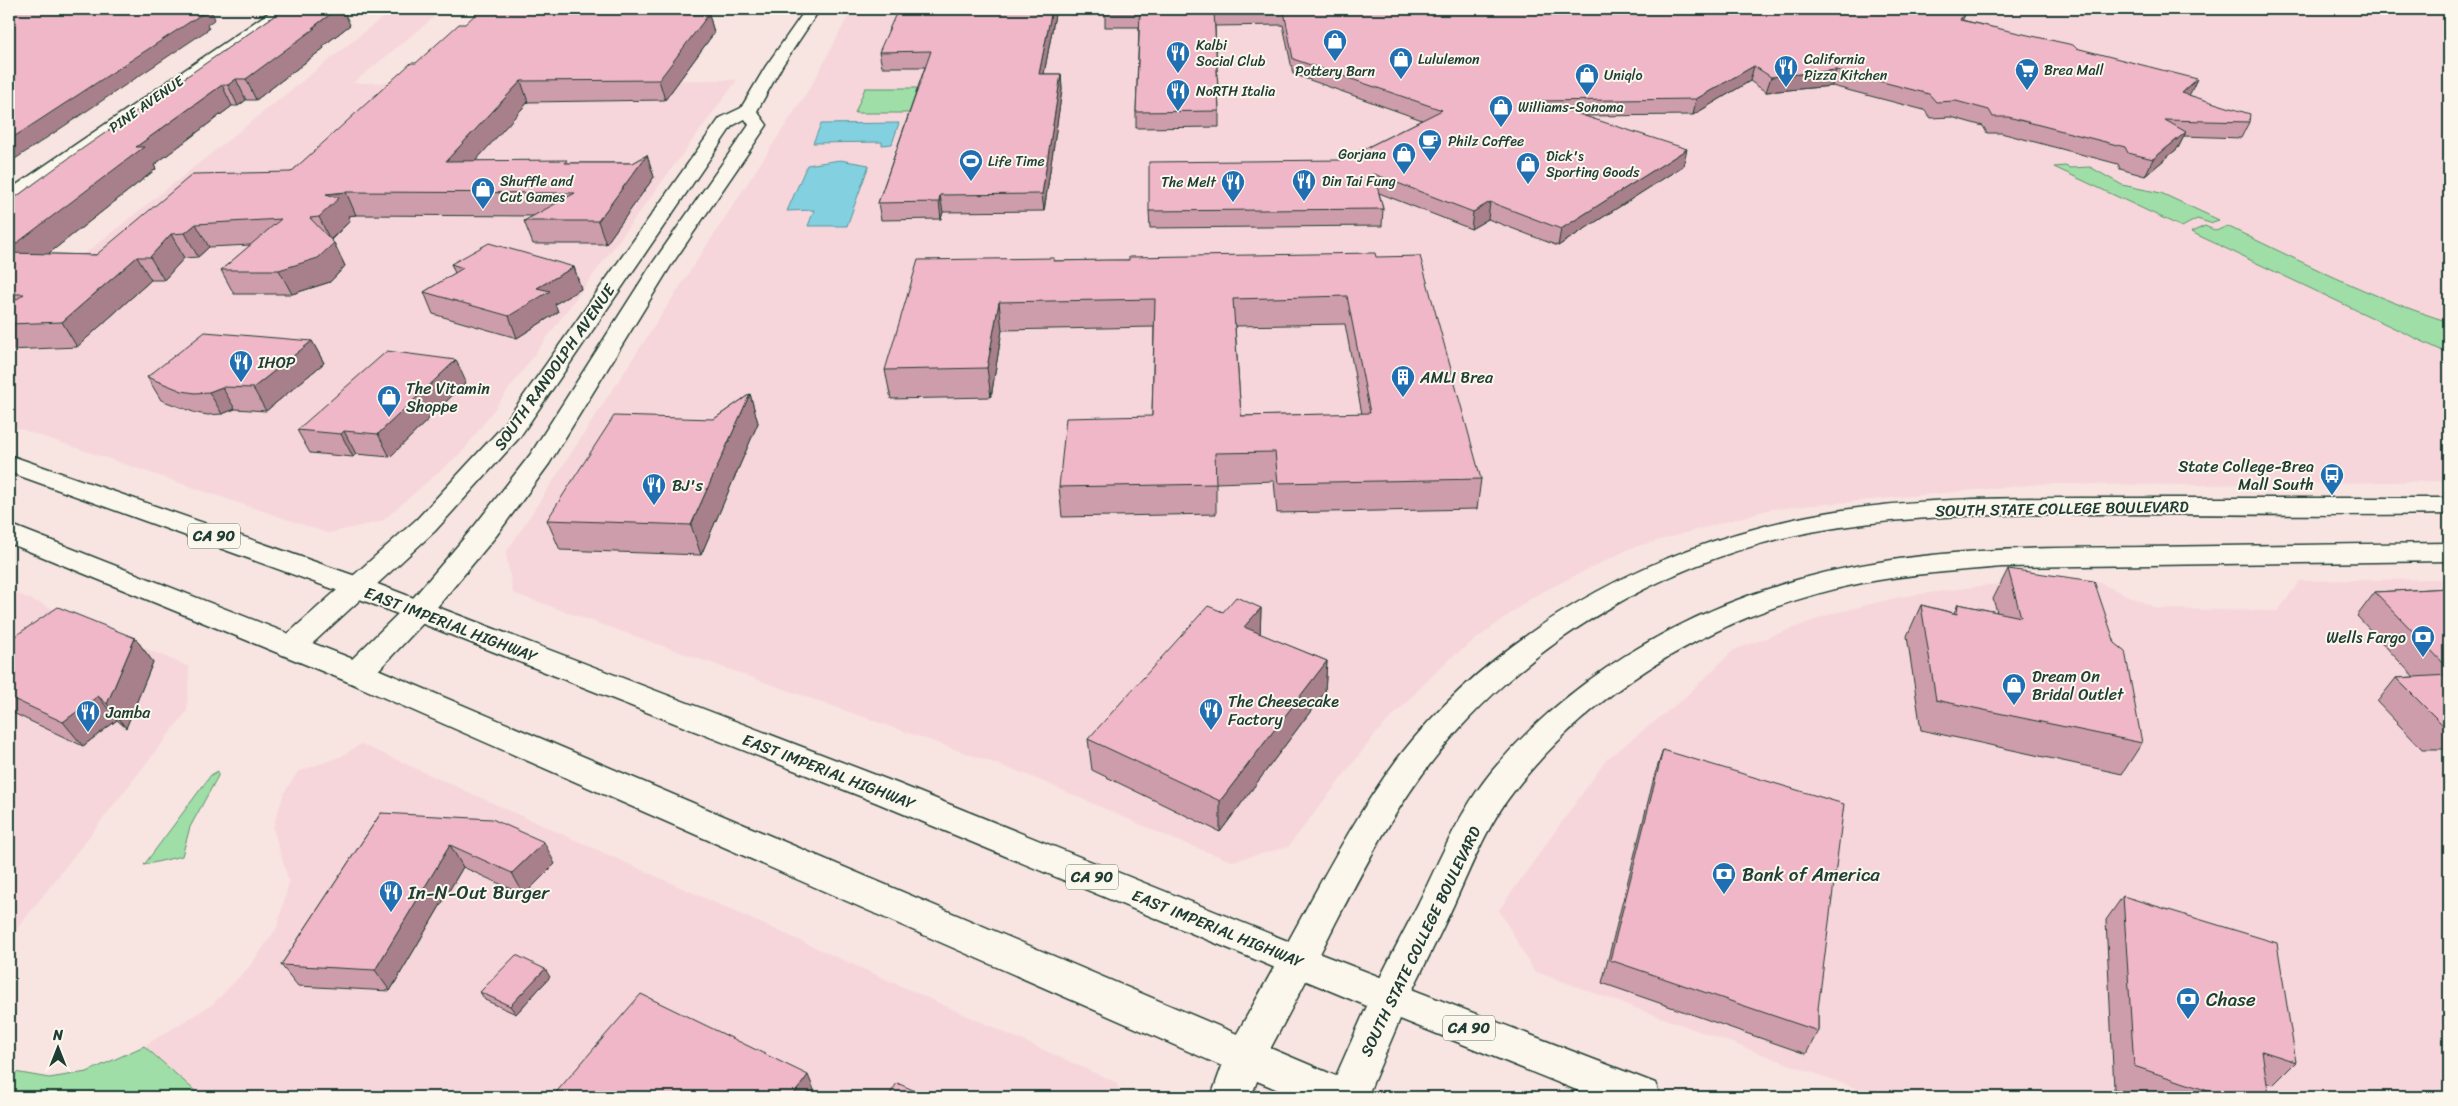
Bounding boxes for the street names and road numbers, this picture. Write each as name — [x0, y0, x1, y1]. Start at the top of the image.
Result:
street label: PINE AVENUE — [103, 68, 190, 140]
street label: SOUTH RANDOLPH AVENUE — [486, 277, 624, 457]
street label: SOUTH STATE COLLEGE BOULEVARD — [1935, 492, 2190, 525]
road number: CA 90 — [188, 524, 240, 548]
street label: EAST IMPERIAL HIGHWAY — [360, 578, 543, 671]
street label: EAST IMPERIAL HIGHWAY — [738, 725, 921, 818]
street label: SOUTH STATE COLLEGE BOULEVARD — [1352, 820, 1489, 1062]
road number: CA 90 — [1066, 864, 1118, 890]
street label: EAST IMPERIAL HIGHWAY — [1127, 881, 1309, 977]
road number: CA 90 — [1443, 1016, 1495, 1040]

